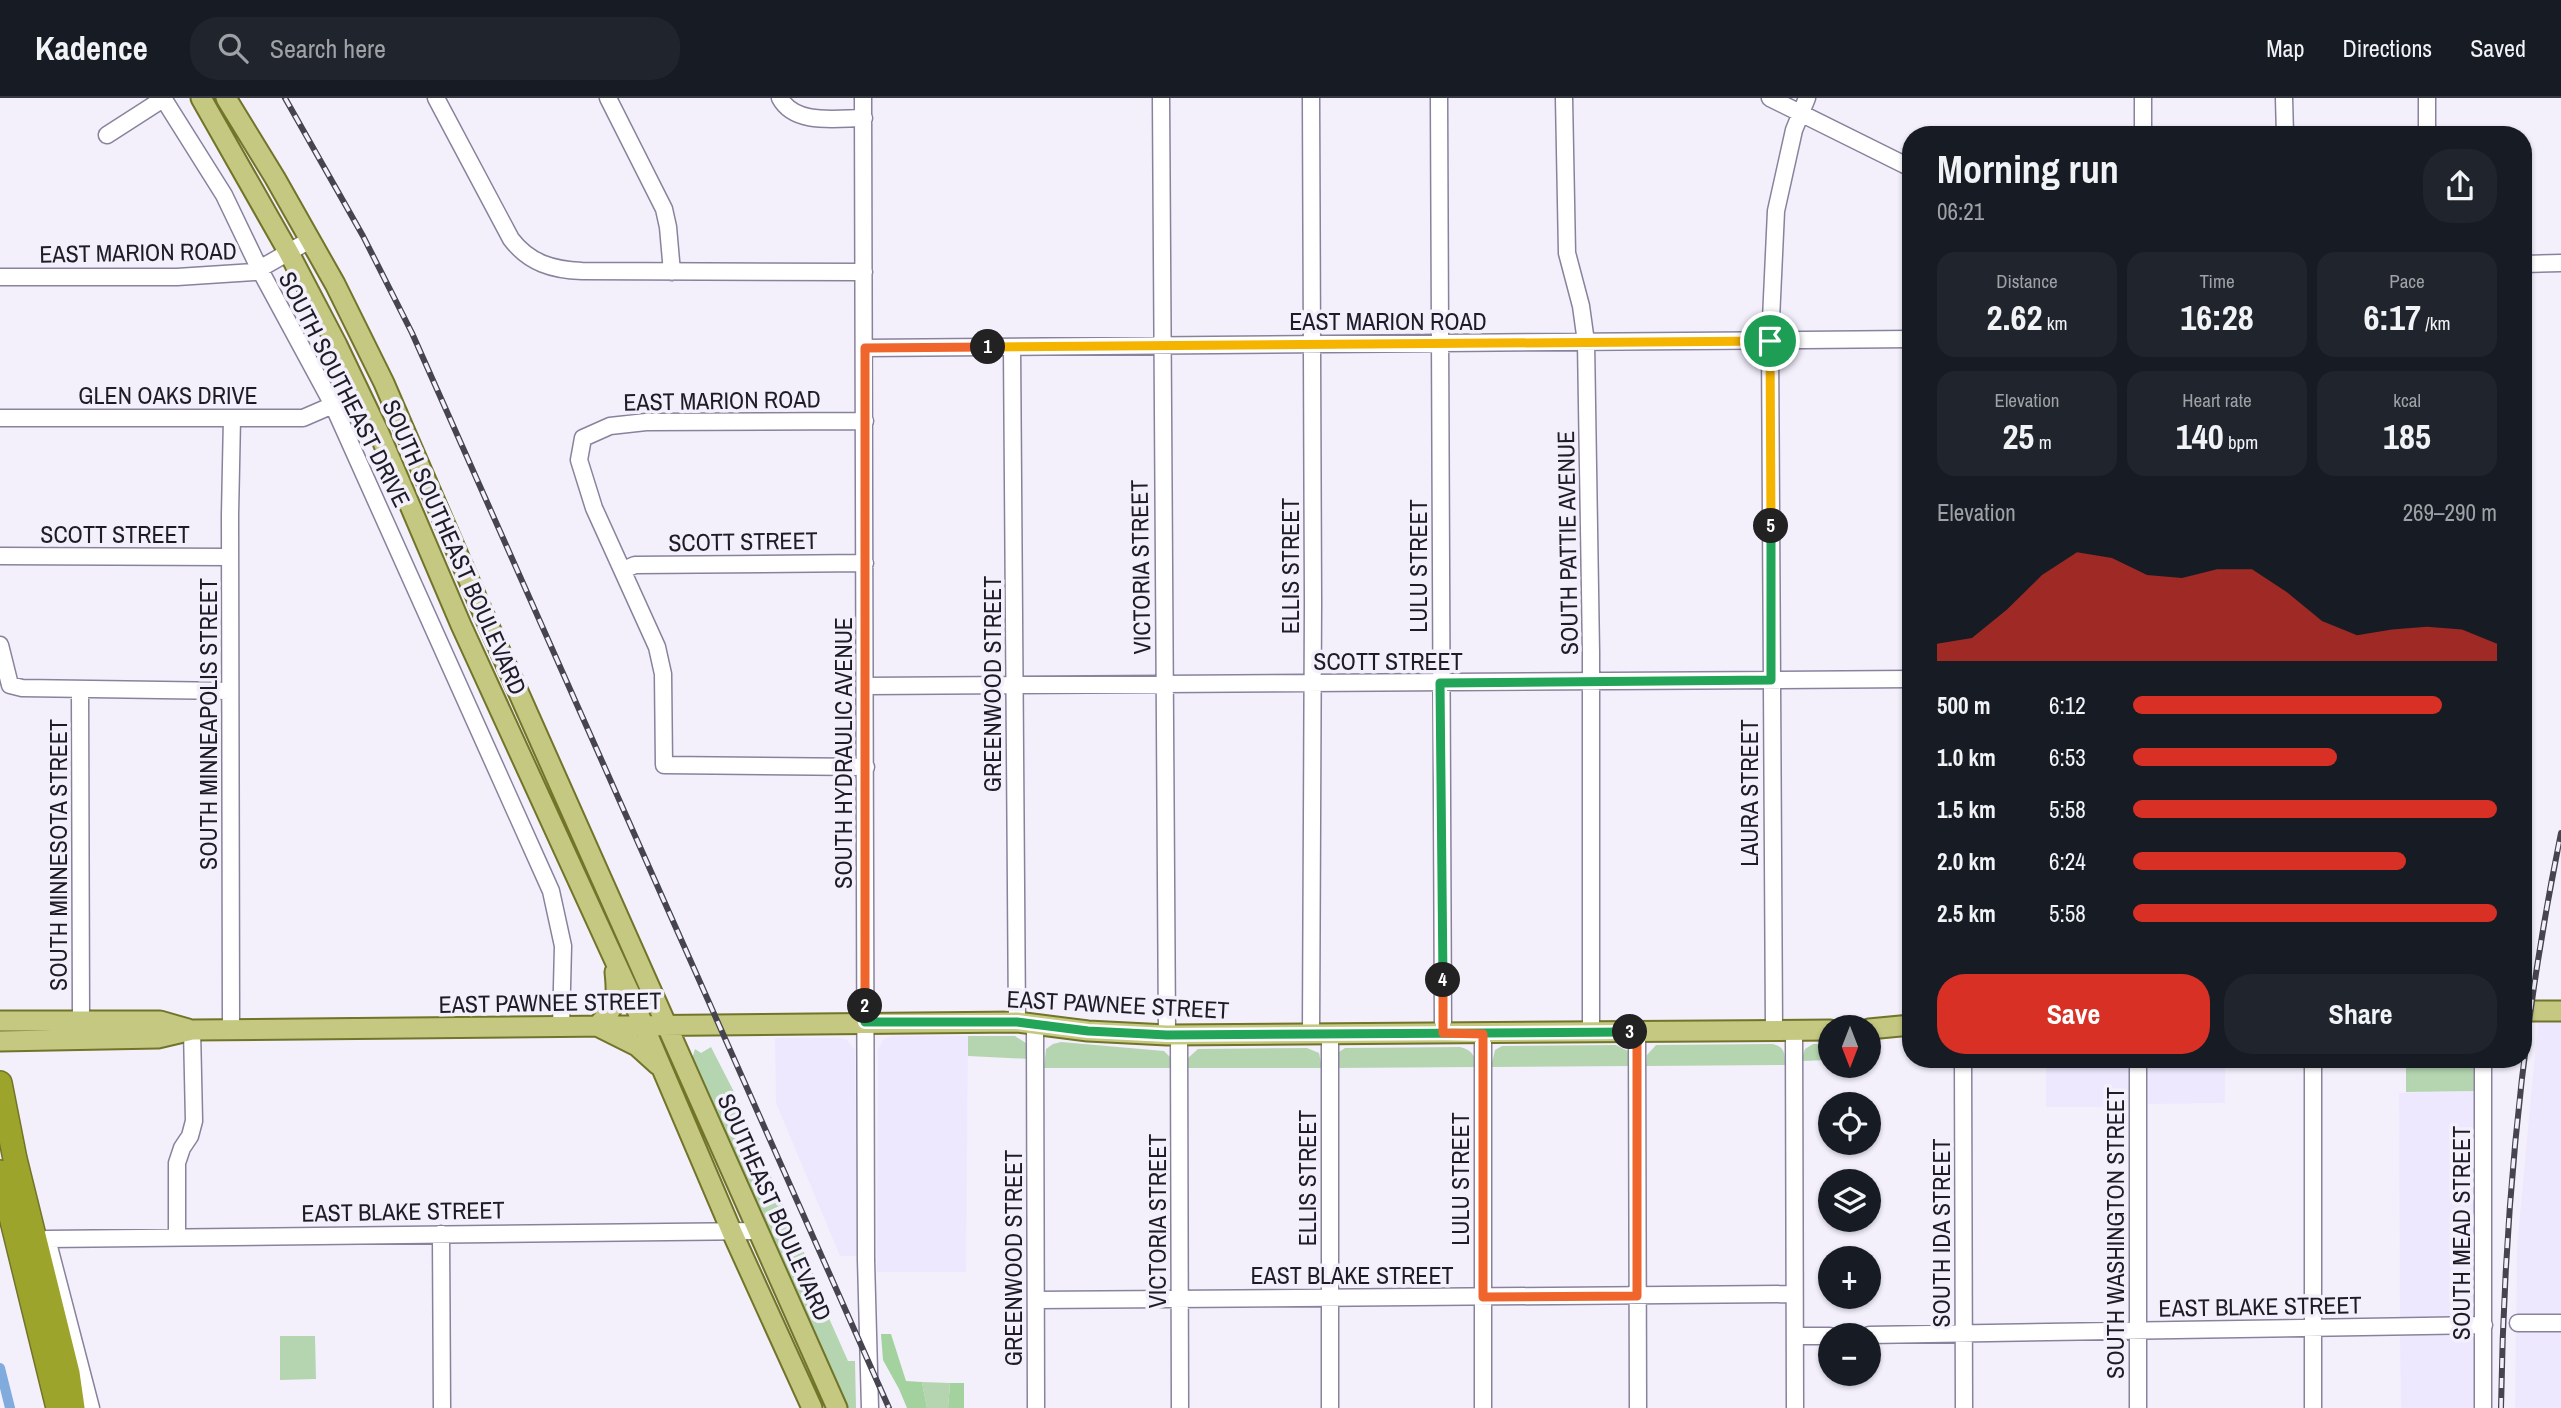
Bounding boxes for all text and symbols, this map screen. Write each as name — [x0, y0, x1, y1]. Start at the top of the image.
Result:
search box — [190, 17, 680, 80]
text: Kadence — [35, 26, 148, 70]
icon: search — [214, 29, 252, 67]
text: Search here — [270, 31, 386, 66]
text: Map — [2266, 32, 2304, 64]
text: Directions — [2342, 32, 2432, 64]
text: Saved — [2470, 32, 2526, 64]
text: Morning run — [1937, 144, 2119, 195]
button: share — [2423, 149, 2497, 223]
text: 06:21 — [1937, 196, 1984, 227]
street label: EAST MARION ROAD — [39, 234, 237, 270]
street label: SOUTH SOUTHEAST DRIVE — [272, 266, 418, 512]
text: Distance — [1996, 268, 2058, 294]
text: Time — [2199, 268, 2235, 294]
text: Pace — [2389, 268, 2425, 294]
text: 2.62 — [1987, 294, 2042, 341]
text: 16:28 — [2180, 294, 2254, 341]
text: 6:17 — [2364, 294, 2421, 341]
street label: EAST MARION ROAD — [1289, 305, 1487, 337]
text: km — [2042, 310, 2067, 336]
text: /km — [2421, 310, 2450, 336]
pin — [1740, 311, 1800, 371]
icon: arrive — [1751, 322, 1789, 360]
pin: 1 — [970, 330, 1006, 364]
text: 1 — [983, 333, 992, 359]
street label: GLEN OAKS DRIVE — [78, 379, 258, 411]
street label: EAST MARION ROAD — [623, 382, 821, 418]
text: Elevation — [1995, 387, 2059, 413]
text: Heart rate — [2182, 387, 2252, 413]
text: kcal — [2393, 387, 2421, 413]
street label: SOUTH SOUTHEAST BOULEVARD — [375, 394, 535, 700]
text: 25 — [2002, 413, 2034, 460]
text: 140 — [2176, 413, 2224, 460]
text: 185 — [2383, 413, 2431, 460]
text: m — [2034, 429, 2052, 455]
text: bpm — [2224, 429, 2258, 455]
street label: SOUTH PATTIE AVENUE — [1549, 431, 1585, 655]
street label: VICTORIA STREET — [1122, 479, 1158, 655]
text: Elevation — [1937, 497, 2016, 528]
text: 269–290 m — [2403, 497, 2497, 528]
street label: ELLIS STREET — [1274, 498, 1306, 634]
street label: LULU STREET — [1402, 499, 1434, 633]
pin: 5 — [1754, 508, 1788, 544]
text: 5 — [1766, 512, 1775, 538]
street label: SCOTT STREET — [40, 518, 190, 550]
street label: SCOTT STREET — [668, 524, 818, 558]
street label: GREENWOOD STREET — [976, 576, 1008, 792]
street label: SOUTH MINNEAPOLIS STREET — [192, 578, 224, 870]
street label: SOUTH HYDRAULIC AVENUE — [827, 617, 859, 889]
street label: SCOTT STREET — [1313, 645, 1463, 677]
text: 500 m — [1937, 690, 1990, 721]
text: 6:12 — [2049, 690, 2086, 721]
street label: SOUTH MINNESOTA STREET — [42, 719, 74, 991]
street label: LAURA STREET — [1733, 719, 1765, 867]
text: 1.0 km — [1937, 742, 1996, 773]
text: 6:53 — [2049, 742, 2086, 773]
text: 1.5 km — [1937, 794, 1996, 825]
text: 5:58 — [2049, 794, 2086, 825]
text: 2.0 km — [1937, 846, 1996, 877]
text: 6:24 — [2049, 846, 2086, 877]
text: 2.5 km — [1937, 898, 1996, 929]
text: 5:58 — [2049, 898, 2086, 929]
pin: 4 — [1426, 962, 1460, 998]
text: 4 — [1438, 966, 1447, 992]
button: Save — [1937, 974, 2210, 1054]
button: Share — [2224, 974, 2497, 1054]
street label: EAST PAWNEE STREET — [1006, 982, 1230, 1026]
street label: EAST PAWNEE STREET — [438, 984, 662, 1020]
pin: 2 — [848, 988, 882, 1024]
text: 2 — [860, 992, 869, 1018]
pin: 3 — [1612, 1014, 1648, 1049]
north arrow — [1818, 1015, 1881, 1078]
map controls — [1818, 1015, 1881, 1386]
text: 3 — [1625, 1018, 1634, 1044]
street label: SOUTH WASHINGTON STREET — [2099, 1087, 2131, 1379]
street label: SOUTHEAST BOULEVARD — [710, 1088, 840, 1326]
button: locate — [1818, 1092, 1881, 1155]
street label: ELLIS STREET — [1291, 1110, 1323, 1246]
street label: LULU STREET — [1444, 1112, 1476, 1246]
street label: SOUTH MEAD STREET — [2445, 1126, 2477, 1340]
street label: VICTORIA STREET — [1141, 1134, 1173, 1308]
street label: SOUTH IDA STREET — [1925, 1138, 1957, 1328]
street label: GREENWOOD STREET — [997, 1150, 1029, 1366]
button: layers — [1818, 1169, 1881, 1232]
street label: EAST BLAKE STREET — [301, 1193, 505, 1229]
button: + — [1818, 1246, 1881, 1309]
street label: EAST BLAKE STREET — [1250, 1259, 1454, 1291]
street label: EAST BLAKE STREET — [2158, 1288, 2362, 1324]
button: − — [1818, 1323, 1881, 1386]

